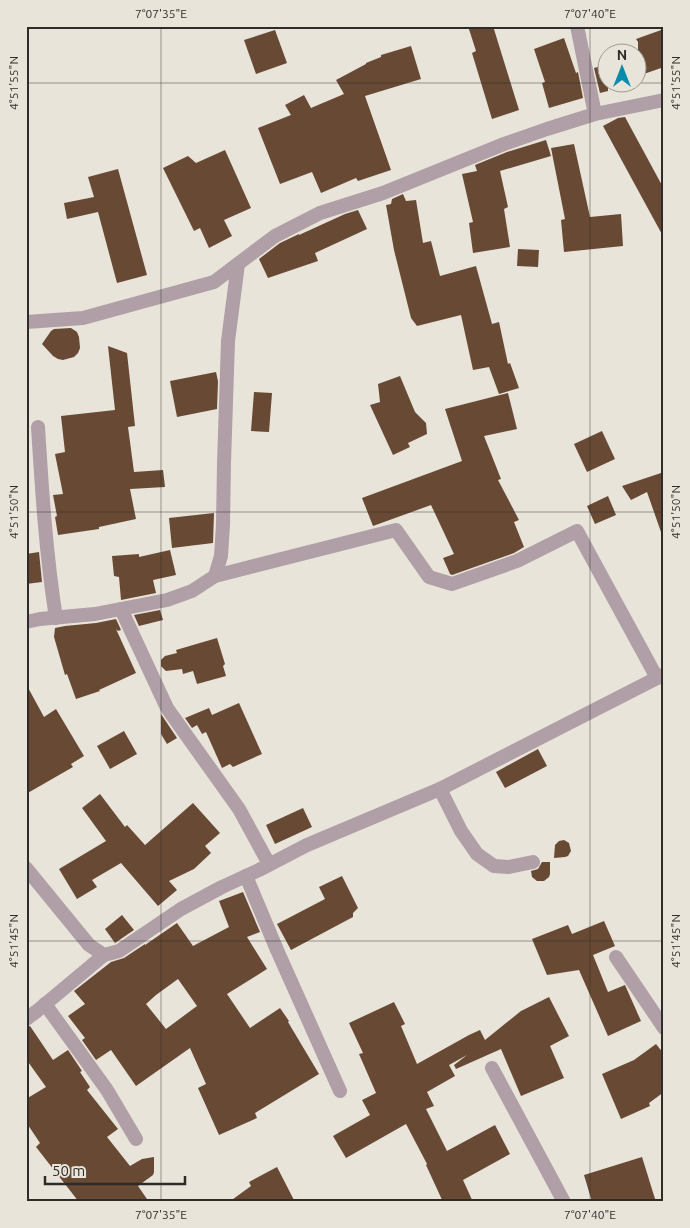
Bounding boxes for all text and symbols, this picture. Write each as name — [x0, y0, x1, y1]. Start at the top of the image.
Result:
text: 7°07'35"E — [135, 7, 187, 20]
text: 7°07'40"E — [564, 7, 616, 20]
north arrow — [598, 42, 648, 92]
text: N — [617, 47, 627, 63]
text: 4°51'55"N — [7, 56, 20, 110]
text: 4°51'55"N — [669, 56, 682, 110]
text: 4°51'50"N — [7, 485, 20, 539]
text: 4°51'50"N — [669, 485, 682, 539]
text: 4°51'45"N — [7, 914, 20, 968]
text: 4°51'45"N — [669, 914, 682, 968]
scale bar — [45, 1153, 185, 1185]
text: 50 m — [52, 1162, 85, 1179]
text: 7°07'35"E — [135, 1208, 187, 1221]
text: 7°07'40"E — [564, 1208, 616, 1221]

